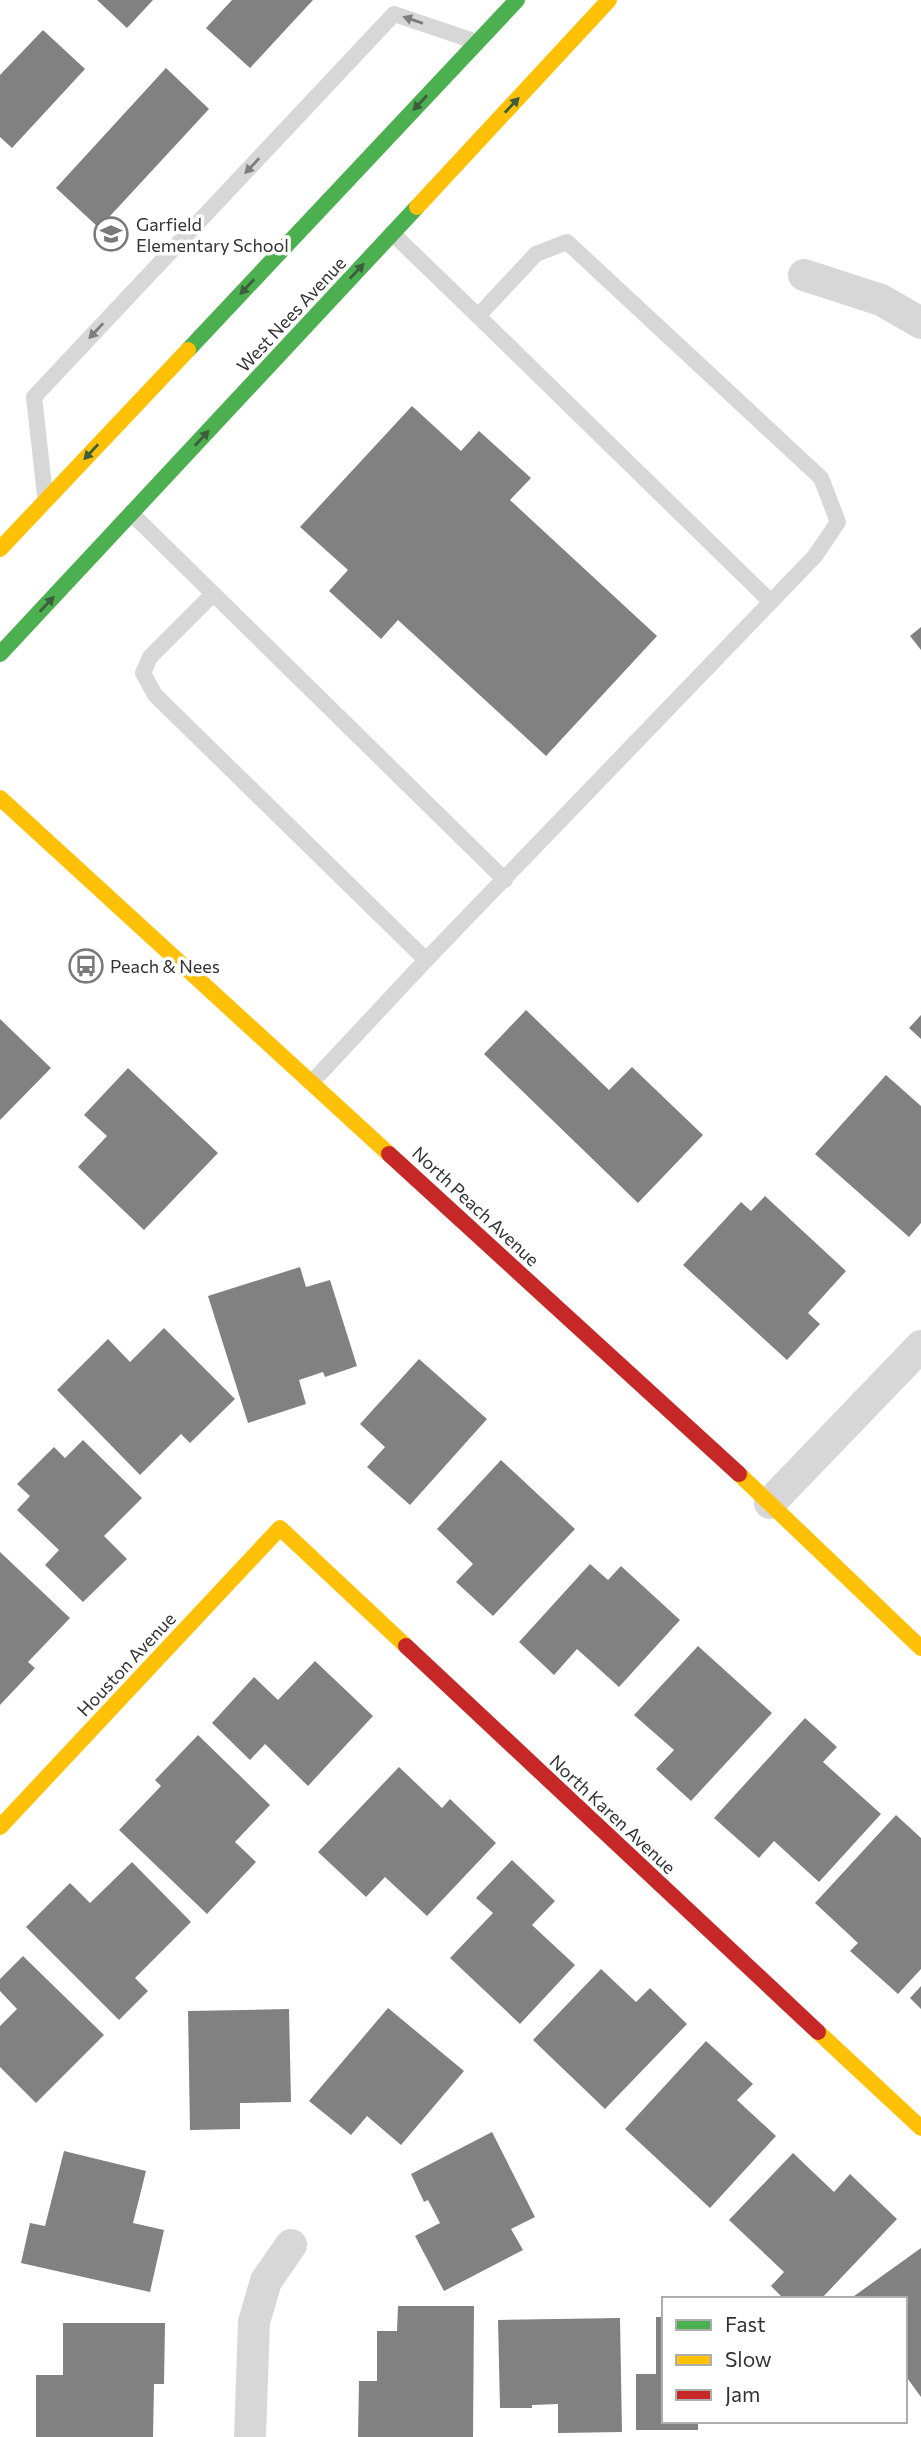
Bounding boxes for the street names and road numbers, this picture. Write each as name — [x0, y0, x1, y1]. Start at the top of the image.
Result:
street label: West Nees Avenue — [232, 252, 350, 376]
street label: North Peach Avenue — [408, 1142, 544, 1270]
street label: Houston Avenue — [72, 1607, 180, 1721]
street label: North Karen Avenue — [545, 1750, 681, 1878]

